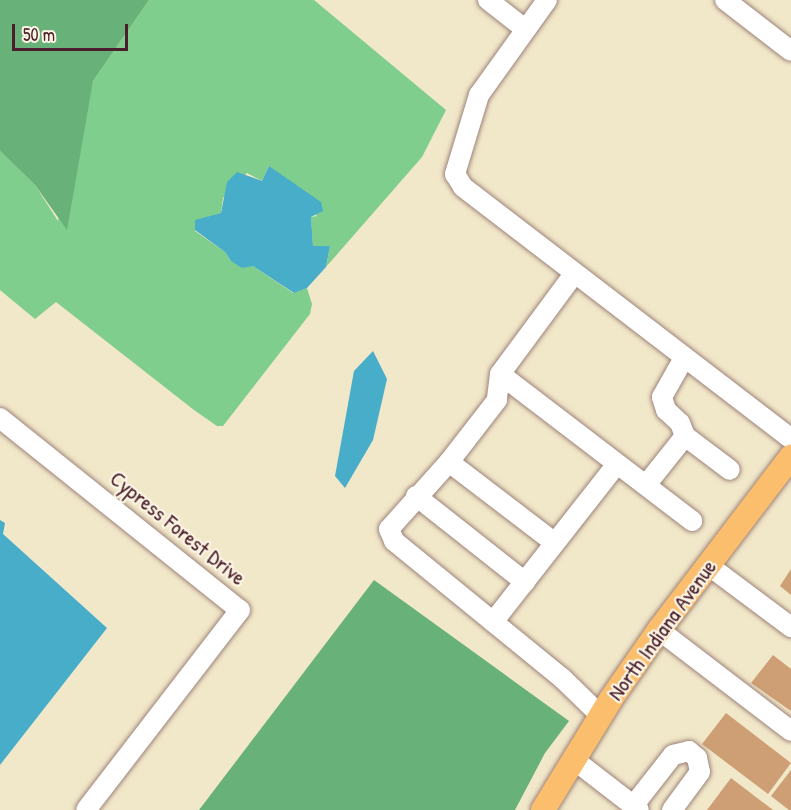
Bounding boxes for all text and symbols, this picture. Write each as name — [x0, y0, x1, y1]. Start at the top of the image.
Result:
scale bar — [15, 12, 130, 50]
text: 50 m — [23, 22, 55, 47]
street label: Cypress Forest Drive — [105, 465, 251, 591]
street label: North Indiana Avenue — [602, 554, 722, 706]

